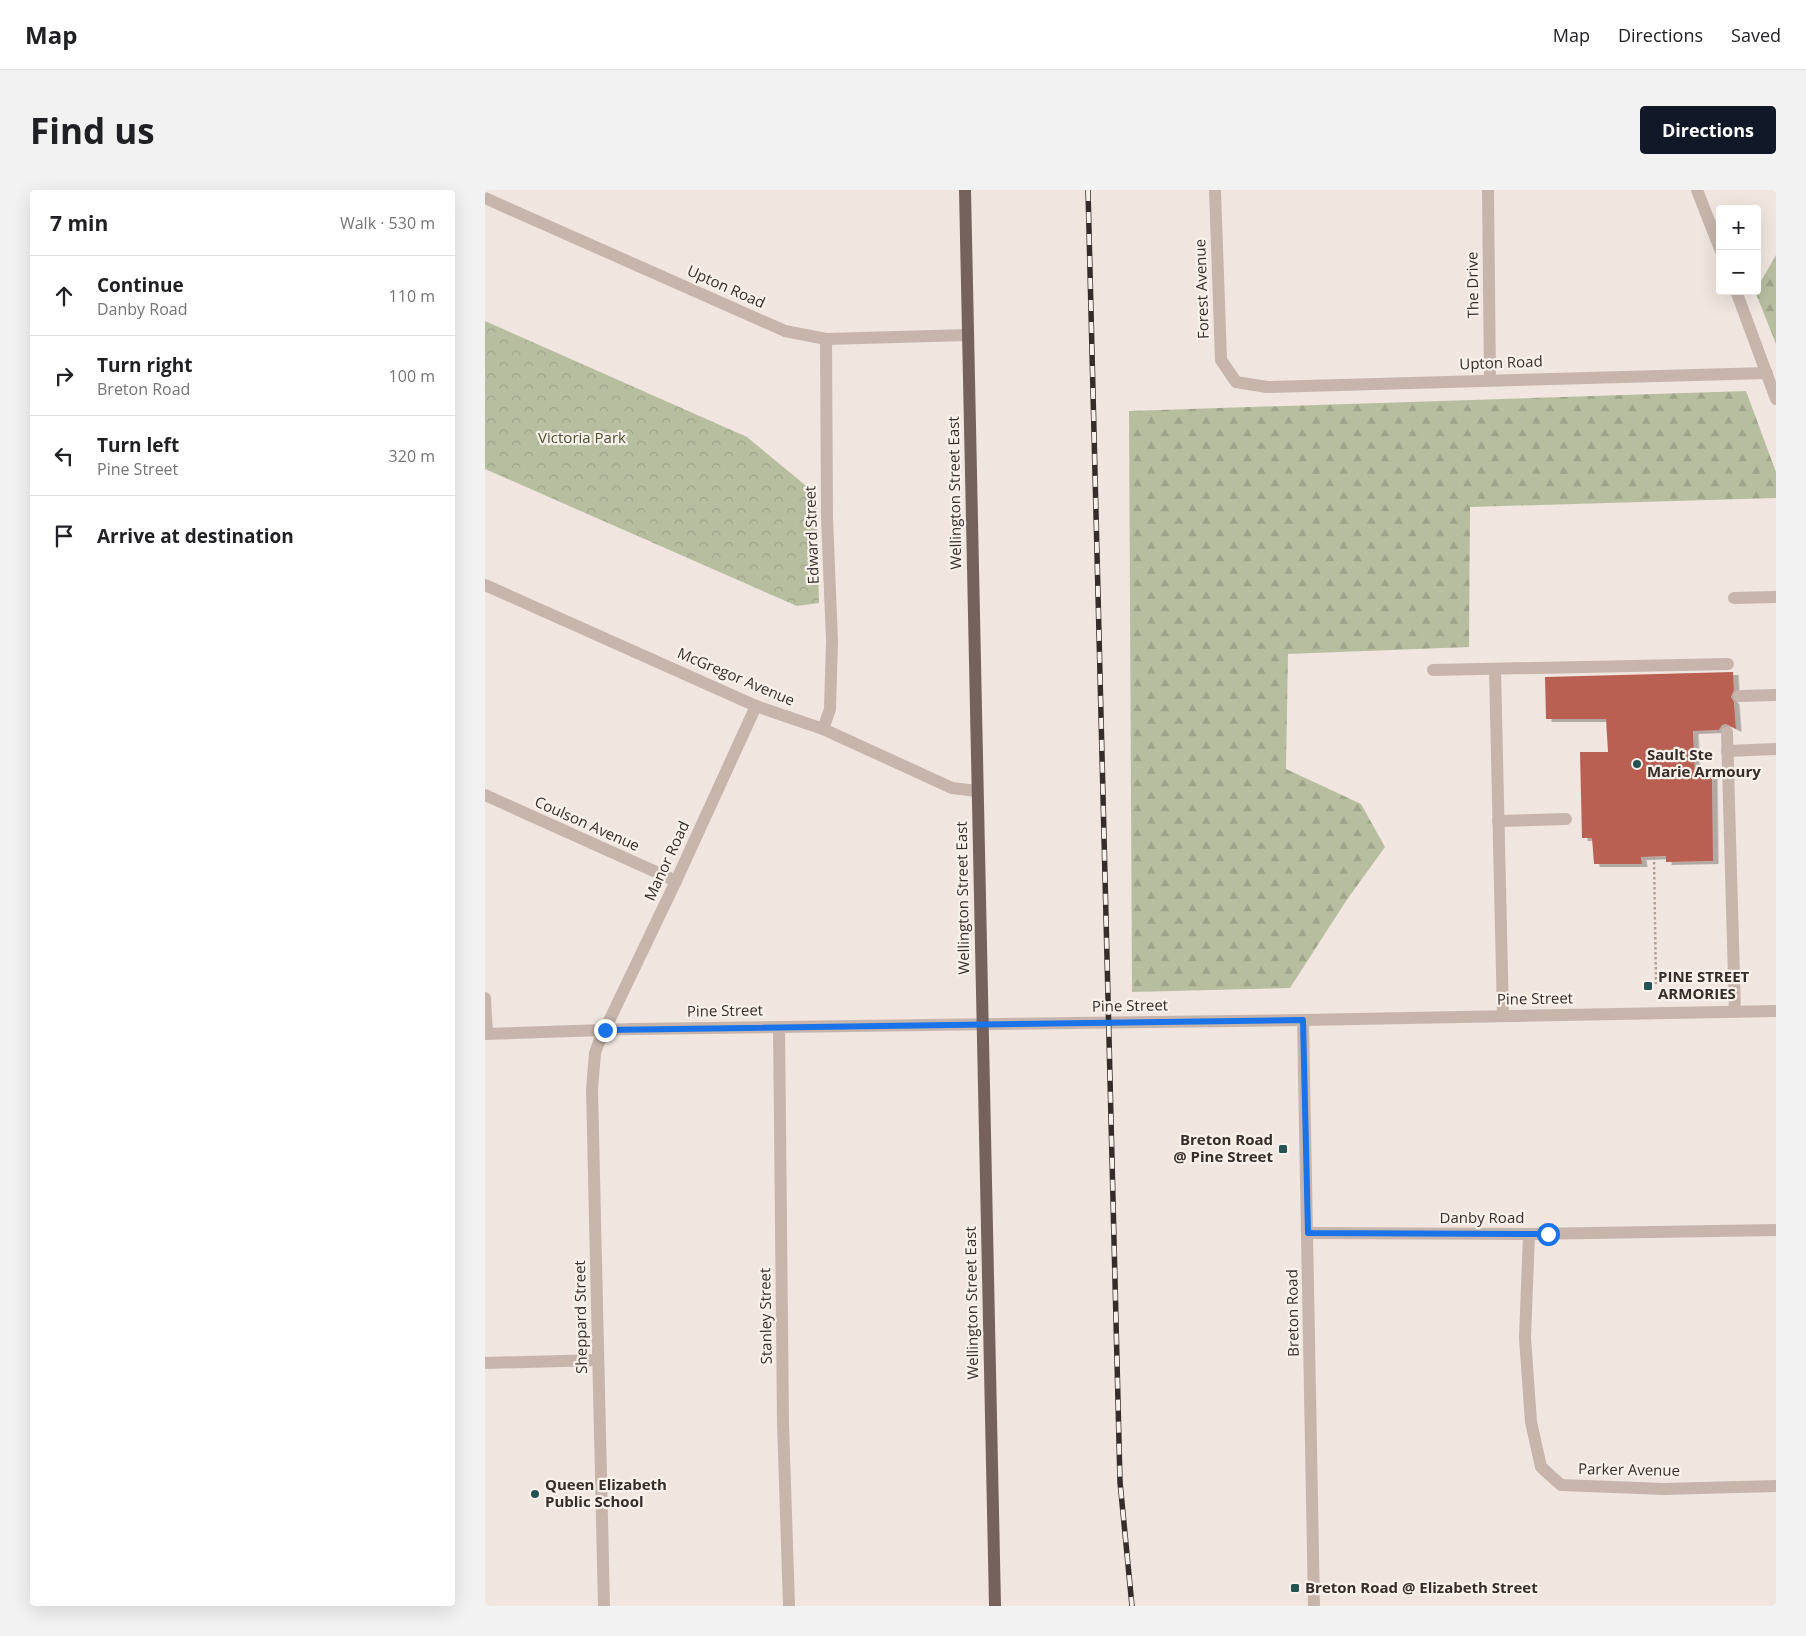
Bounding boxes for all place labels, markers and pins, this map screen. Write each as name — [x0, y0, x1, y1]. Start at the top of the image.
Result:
place label: Sault Ste Marie Armoury — [1647, 744, 1761, 781]
marker: Sault Ste Marie Armoury — [1631, 758, 1643, 770]
place label: PINE STREET ARMORIES — [1658, 966, 1750, 1003]
marker: PINE STREET ARMORIES — [1642, 980, 1654, 992]
place label: Breton Road @ Pine Street — [1173, 1129, 1273, 1166]
marker: Breton Road @ Pine Street — [1277, 1143, 1289, 1155]
place label: Queen Elizabeth Public School — [545, 1474, 667, 1511]
marker: Queen Elizabeth Public School — [529, 1488, 541, 1500]
place label: Breton Road @ Elizabeth Street — [1305, 1577, 1538, 1597]
marker: Breton Road @ Elizabeth Street — [1289, 1582, 1301, 1594]

